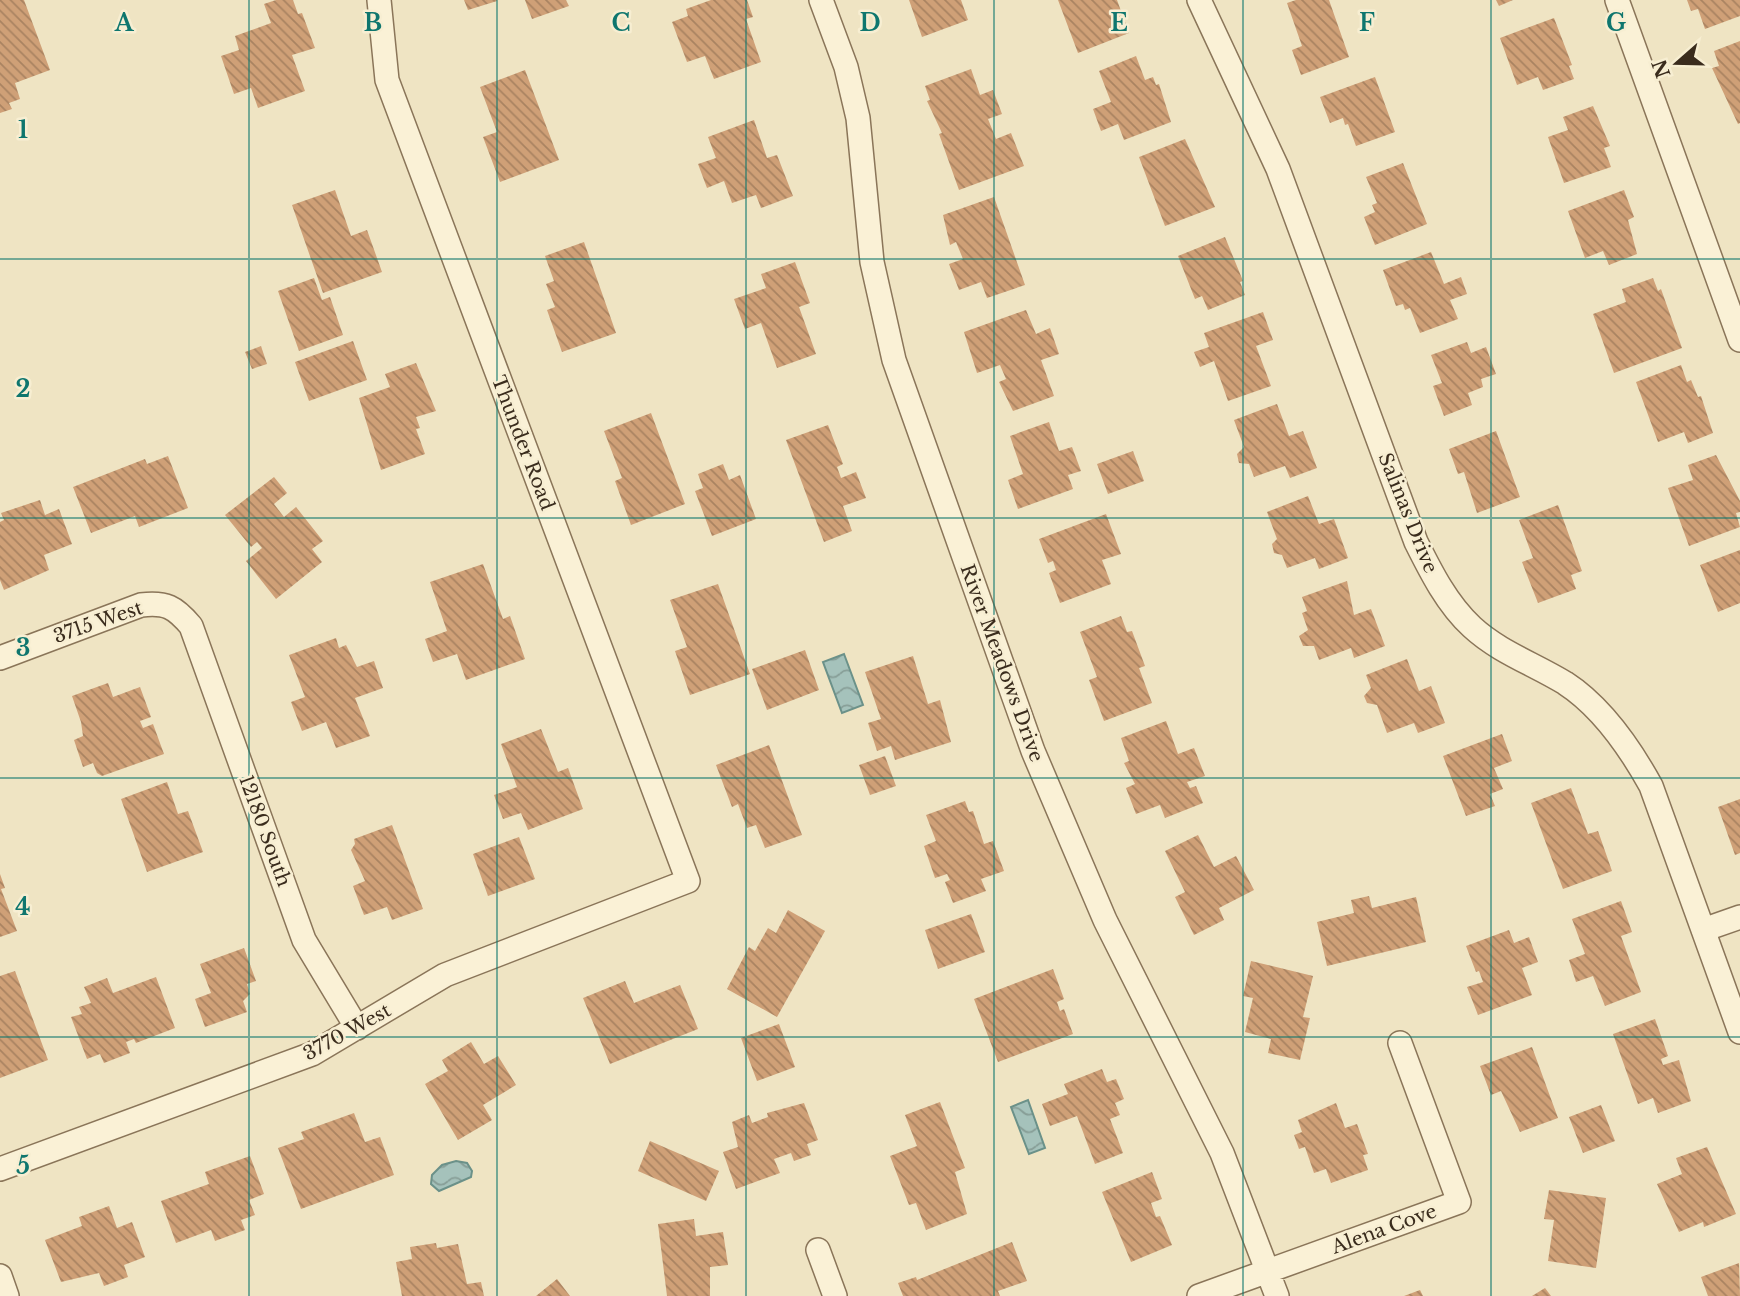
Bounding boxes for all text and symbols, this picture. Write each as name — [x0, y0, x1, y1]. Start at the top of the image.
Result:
text: A — [114, 9, 135, 37]
text: B — [364, 9, 382, 37]
text: C — [612, 9, 630, 37]
text: D — [859, 9, 881, 37]
text: E — [1110, 9, 1128, 37]
text: F — [1359, 9, 1375, 37]
text: G — [1606, 9, 1626, 37]
north arrow — [1642, 28, 1712, 98]
text: N — [1648, 56, 1675, 81]
text: 1 — [18, 116, 28, 144]
street label: Thunder Road — [487, 372, 559, 514]
text: 2 — [16, 375, 30, 403]
street label: Salinas Drive — [1373, 450, 1443, 576]
street label: River Meadows Drive — [956, 561, 1048, 765]
street label: 3715 West — [50, 596, 146, 648]
text: 3 — [16, 634, 30, 662]
street label: 12180 South — [234, 772, 296, 890]
text: 4 — [15, 893, 31, 921]
street label: 3770 West — [299, 998, 396, 1065]
text: 5 — [16, 1152, 30, 1180]
street label: Alena Cove — [1327, 1199, 1440, 1259]

